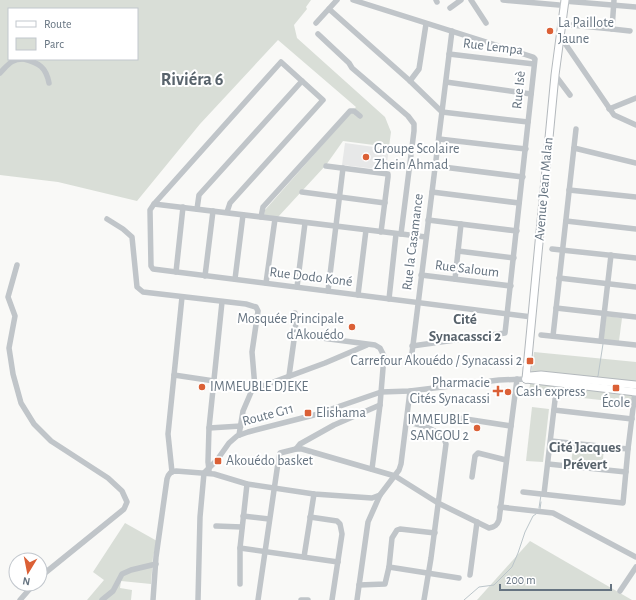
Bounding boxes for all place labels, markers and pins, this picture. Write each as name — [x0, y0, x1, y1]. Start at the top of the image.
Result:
place label: La Paillote Jaune — [558, 16, 614, 46]
marker: La Paillote Jaune — [545, 26, 555, 36]
place label: Groupe Scolaire Zhein Ahmad — [374, 142, 459, 172]
marker: Groupe Scolaire Zhein Ahmad — [361, 152, 371, 162]
place label: Mosquée Principale d'Akouédo — [237, 312, 344, 342]
marker: Mosquée Principale d'Akouédo — [347, 322, 357, 332]
place label: Carrefour Akouédo / Synacassi 2 — [351, 354, 522, 368]
marker: Carrefour Akouédo / Synacassi 2 — [525, 356, 535, 366]
place label: Pharmacie Cités Synacassi — [410, 376, 490, 406]
place label: IMMEUBLE DJEKE — [210, 380, 309, 394]
marker: IMMEUBLE DJEKE — [197, 382, 207, 392]
marker: École — [611, 383, 621, 393]
place label: Cash express — [516, 385, 585, 399]
marker: Pharmacie Cités Synacassi — [493, 386, 503, 396]
marker: Cash express — [503, 387, 513, 397]
place label: École — [602, 393, 630, 410]
place label: Elishama — [316, 406, 367, 420]
marker: Elishama — [303, 408, 313, 418]
place label: IMMEUBLE SANGOU 2 — [408, 413, 469, 443]
marker: IMMEUBLE SANGOU 2 — [472, 423, 482, 433]
place label: Akouédo basket — [226, 454, 314, 468]
marker: Akouédo basket — [213, 456, 223, 466]

